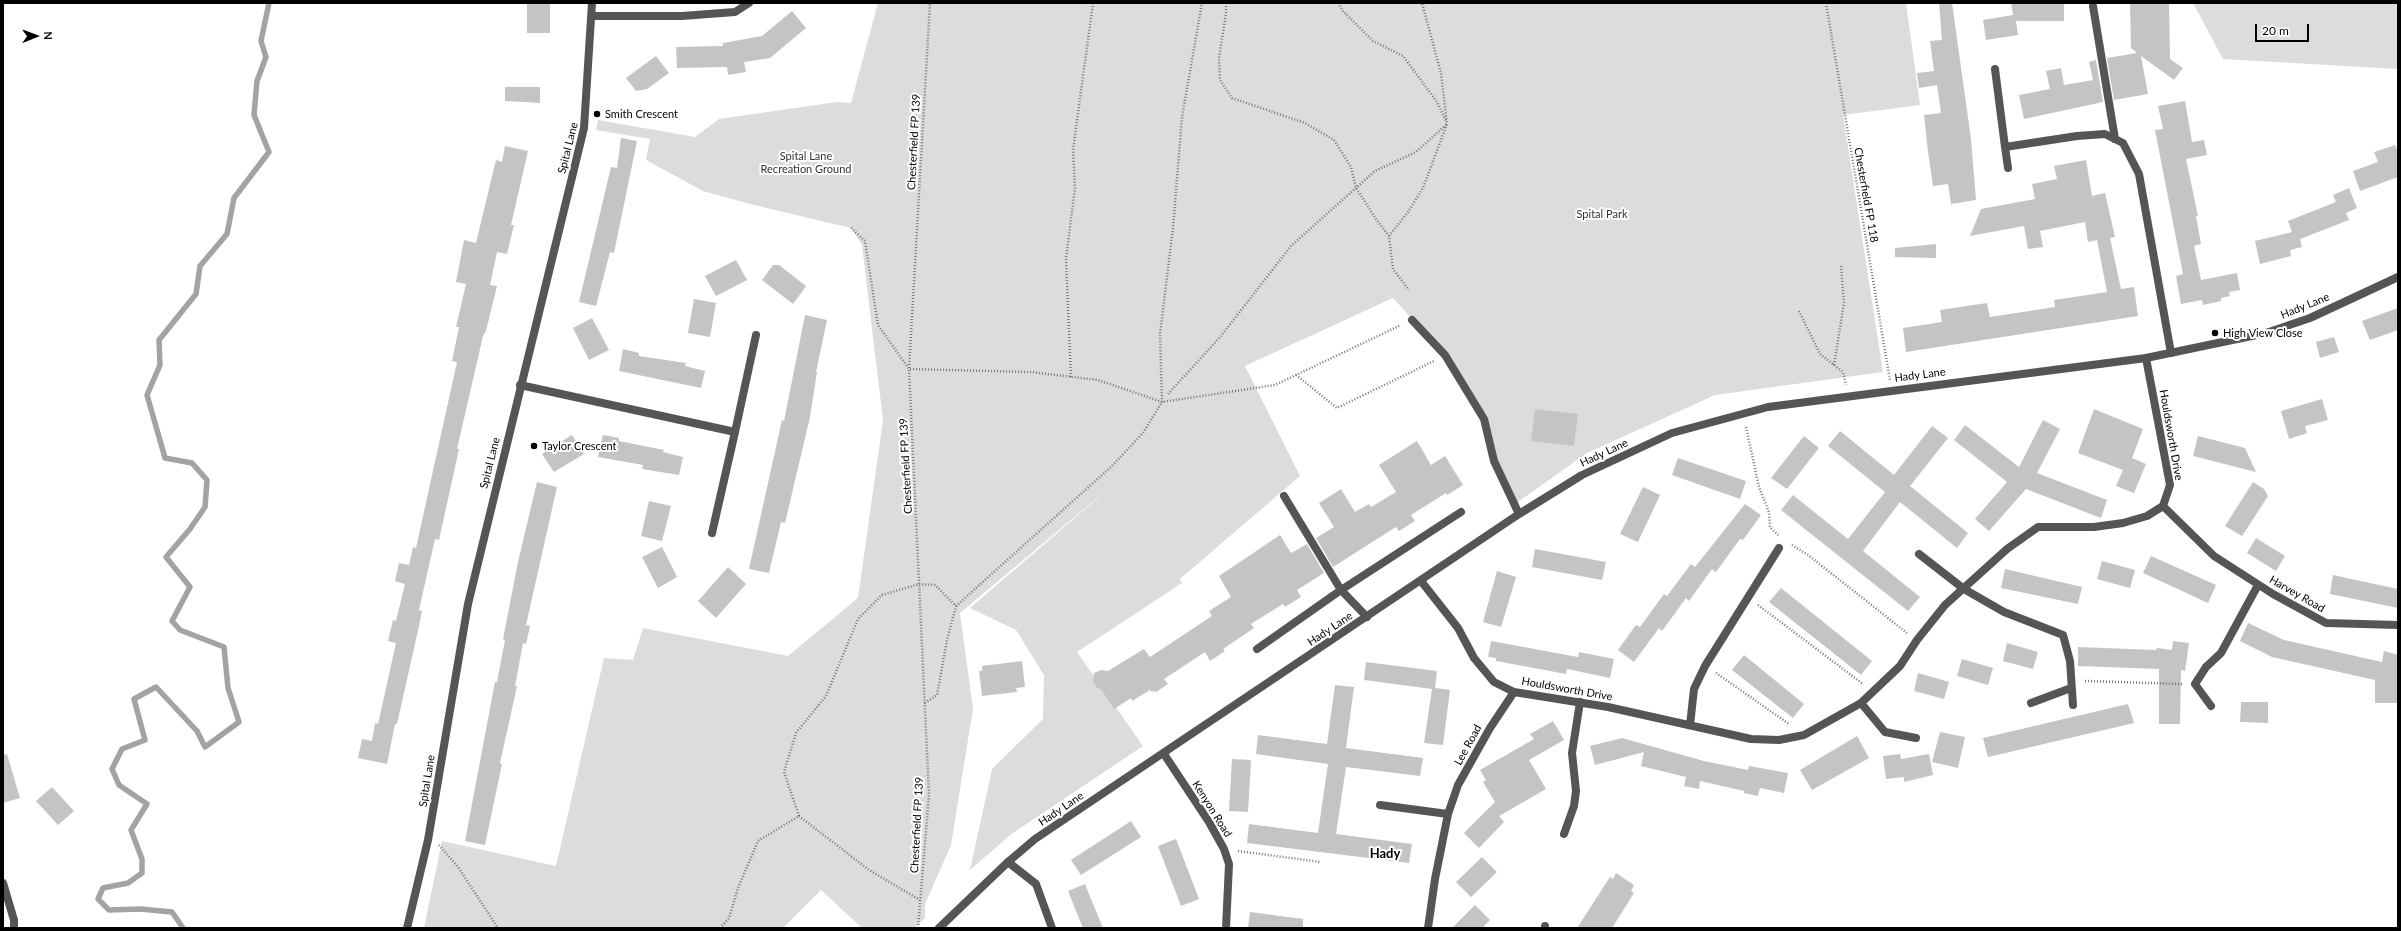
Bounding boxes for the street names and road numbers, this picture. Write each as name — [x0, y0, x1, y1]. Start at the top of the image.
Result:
street label: Chesterfield FP 139 — [905, 94, 923, 190]
street label: Spital Lane — [555, 121, 581, 175]
street label: Chesterfield FP 118 — [1851, 146, 1881, 244]
street label: Hady Lane — [2279, 290, 2331, 322]
street label: Hady Lane — [1894, 365, 1946, 385]
street label: Houldsworth Drive — [2157, 389, 2185, 481]
street label: Chesterfield FP 139 — [897, 418, 915, 514]
street label: Spital Lane — [477, 436, 503, 490]
street label: Hady Lane — [1578, 436, 1630, 470]
street label: Harvey Road — [2267, 573, 2327, 615]
street label: Hady Lane — [1305, 609, 1355, 649]
street label: Houldsworth Drive — [1521, 675, 1613, 703]
street label: Lee Road — [1452, 723, 1484, 767]
street label: Spital Lane — [416, 754, 438, 808]
street label: Chesterfield FP 139 — [908, 777, 926, 873]
street label: Kenyon Road — [1190, 778, 1234, 840]
street label: Hady Lane — [1036, 789, 1086, 829]

